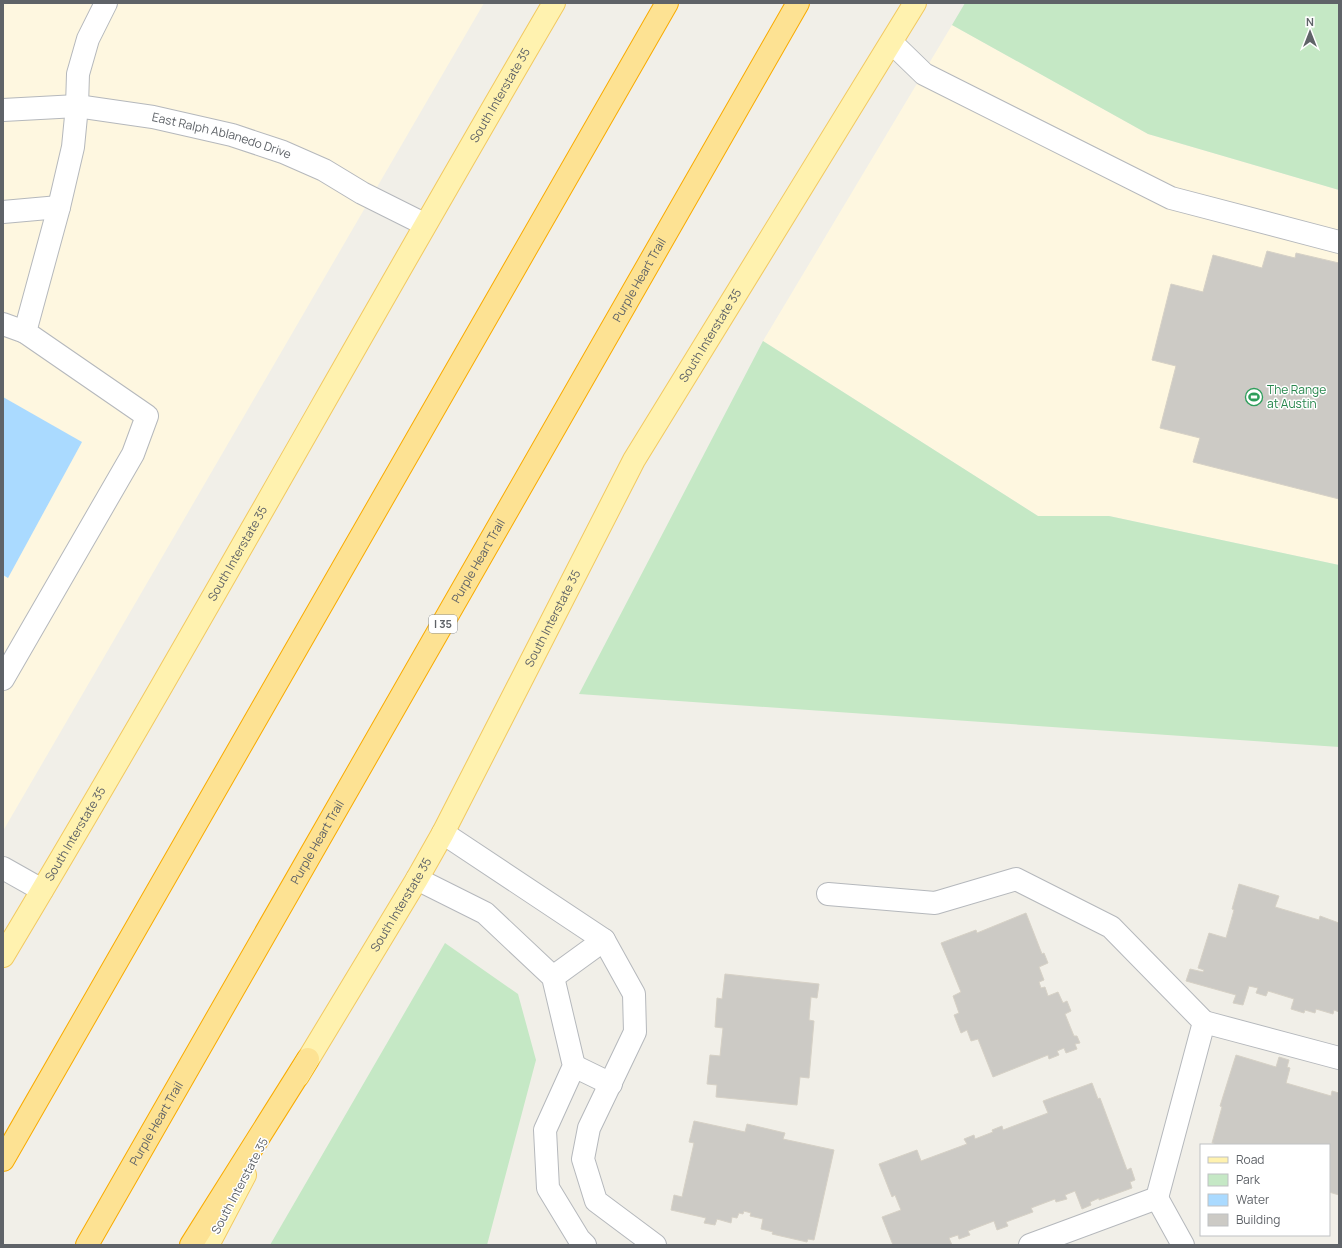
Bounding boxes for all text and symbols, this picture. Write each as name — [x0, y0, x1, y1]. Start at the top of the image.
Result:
north arrow — [1290, 12, 1330, 52]
text: N — [1306, 14, 1314, 29]
street label: South Interstate 35 — [466, 44, 534, 146]
street label: East Ralph Ablanedo Drive — [150, 108, 294, 163]
street label: Purple Heart Trail — [608, 235, 670, 325]
street label: South Interstate 35 — [675, 285, 745, 385]
place label: The Range at Austin — [1267, 381, 1326, 412]
sports icon: The Range at Austin — [1244, 387, 1264, 407]
street label: South Interstate 35 — [203, 502, 271, 604]
street label: Purple Heart Trail — [447, 516, 509, 606]
street label: South Interstate 35 — [520, 567, 584, 670]
road number: I 35 — [429, 615, 457, 633]
street label: South Interstate 35 — [41, 783, 109, 884]
street label: Purple Heart Trail — [286, 797, 348, 887]
street label: South Interstate 35 — [366, 854, 435, 955]
street label: Purple Heart Trail — [125, 1078, 187, 1168]
street label: South Interstate 35 — [207, 1135, 272, 1237]
legend — [1200, 1144, 1330, 1236]
text: Road — [1236, 1151, 1264, 1168]
text: Park — [1236, 1171, 1261, 1188]
text: Water — [1236, 1191, 1270, 1208]
text: Building — [1236, 1211, 1280, 1228]

